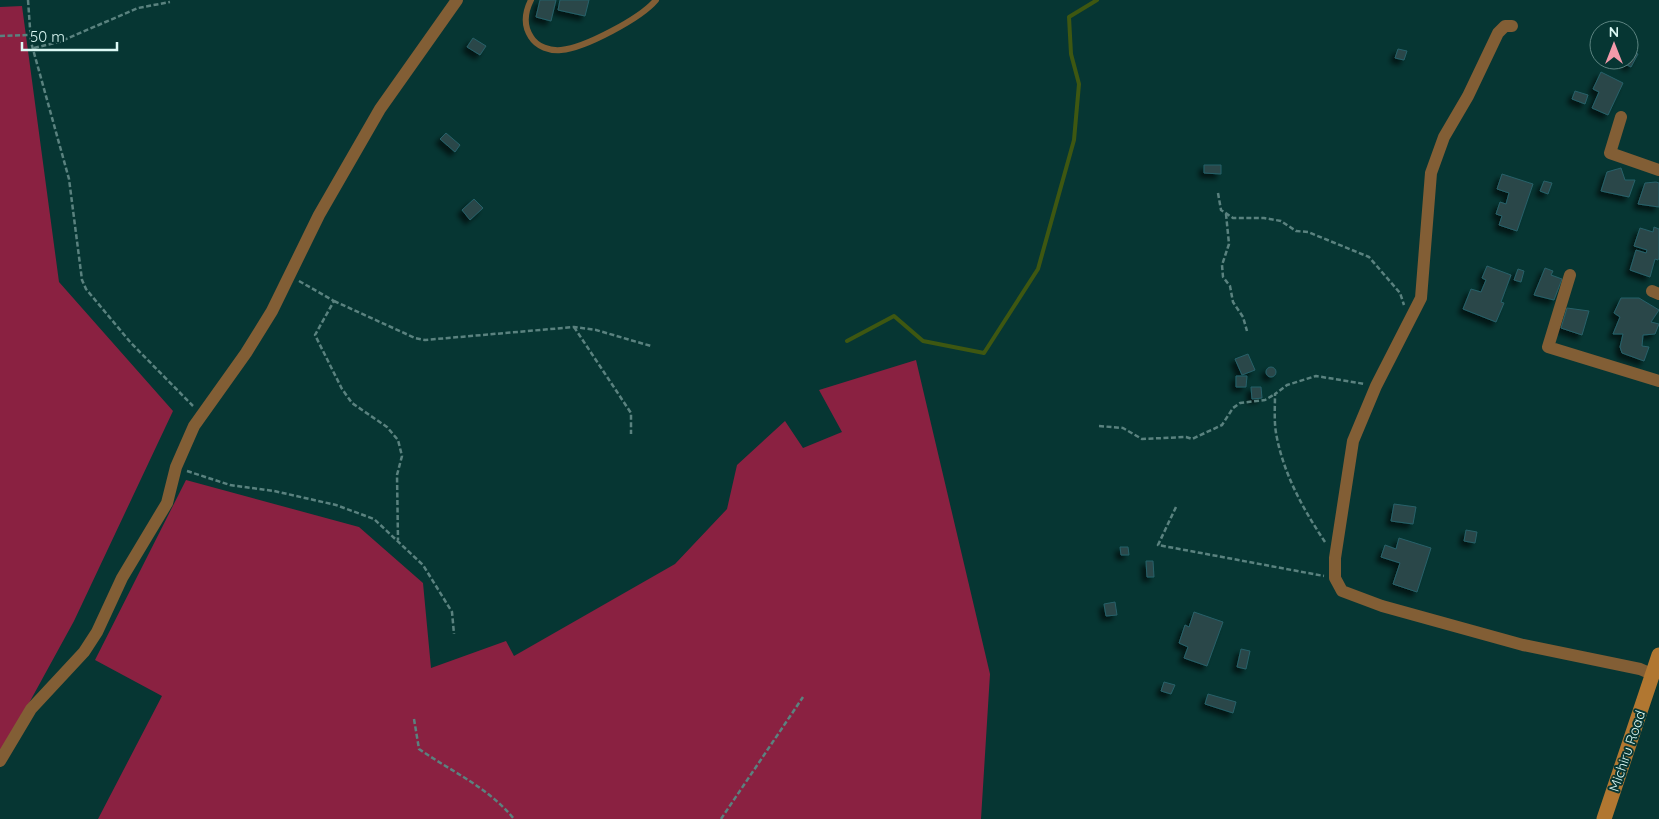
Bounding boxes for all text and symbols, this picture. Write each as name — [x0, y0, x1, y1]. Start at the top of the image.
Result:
scale bar — [22, 20, 118, 52]
north arrow — [1589, 20, 1639, 70]
text: N — [1609, 23, 1619, 41]
text: 50 m — [30, 27, 65, 46]
street label: Michiru Road — [1605, 708, 1649, 794]

